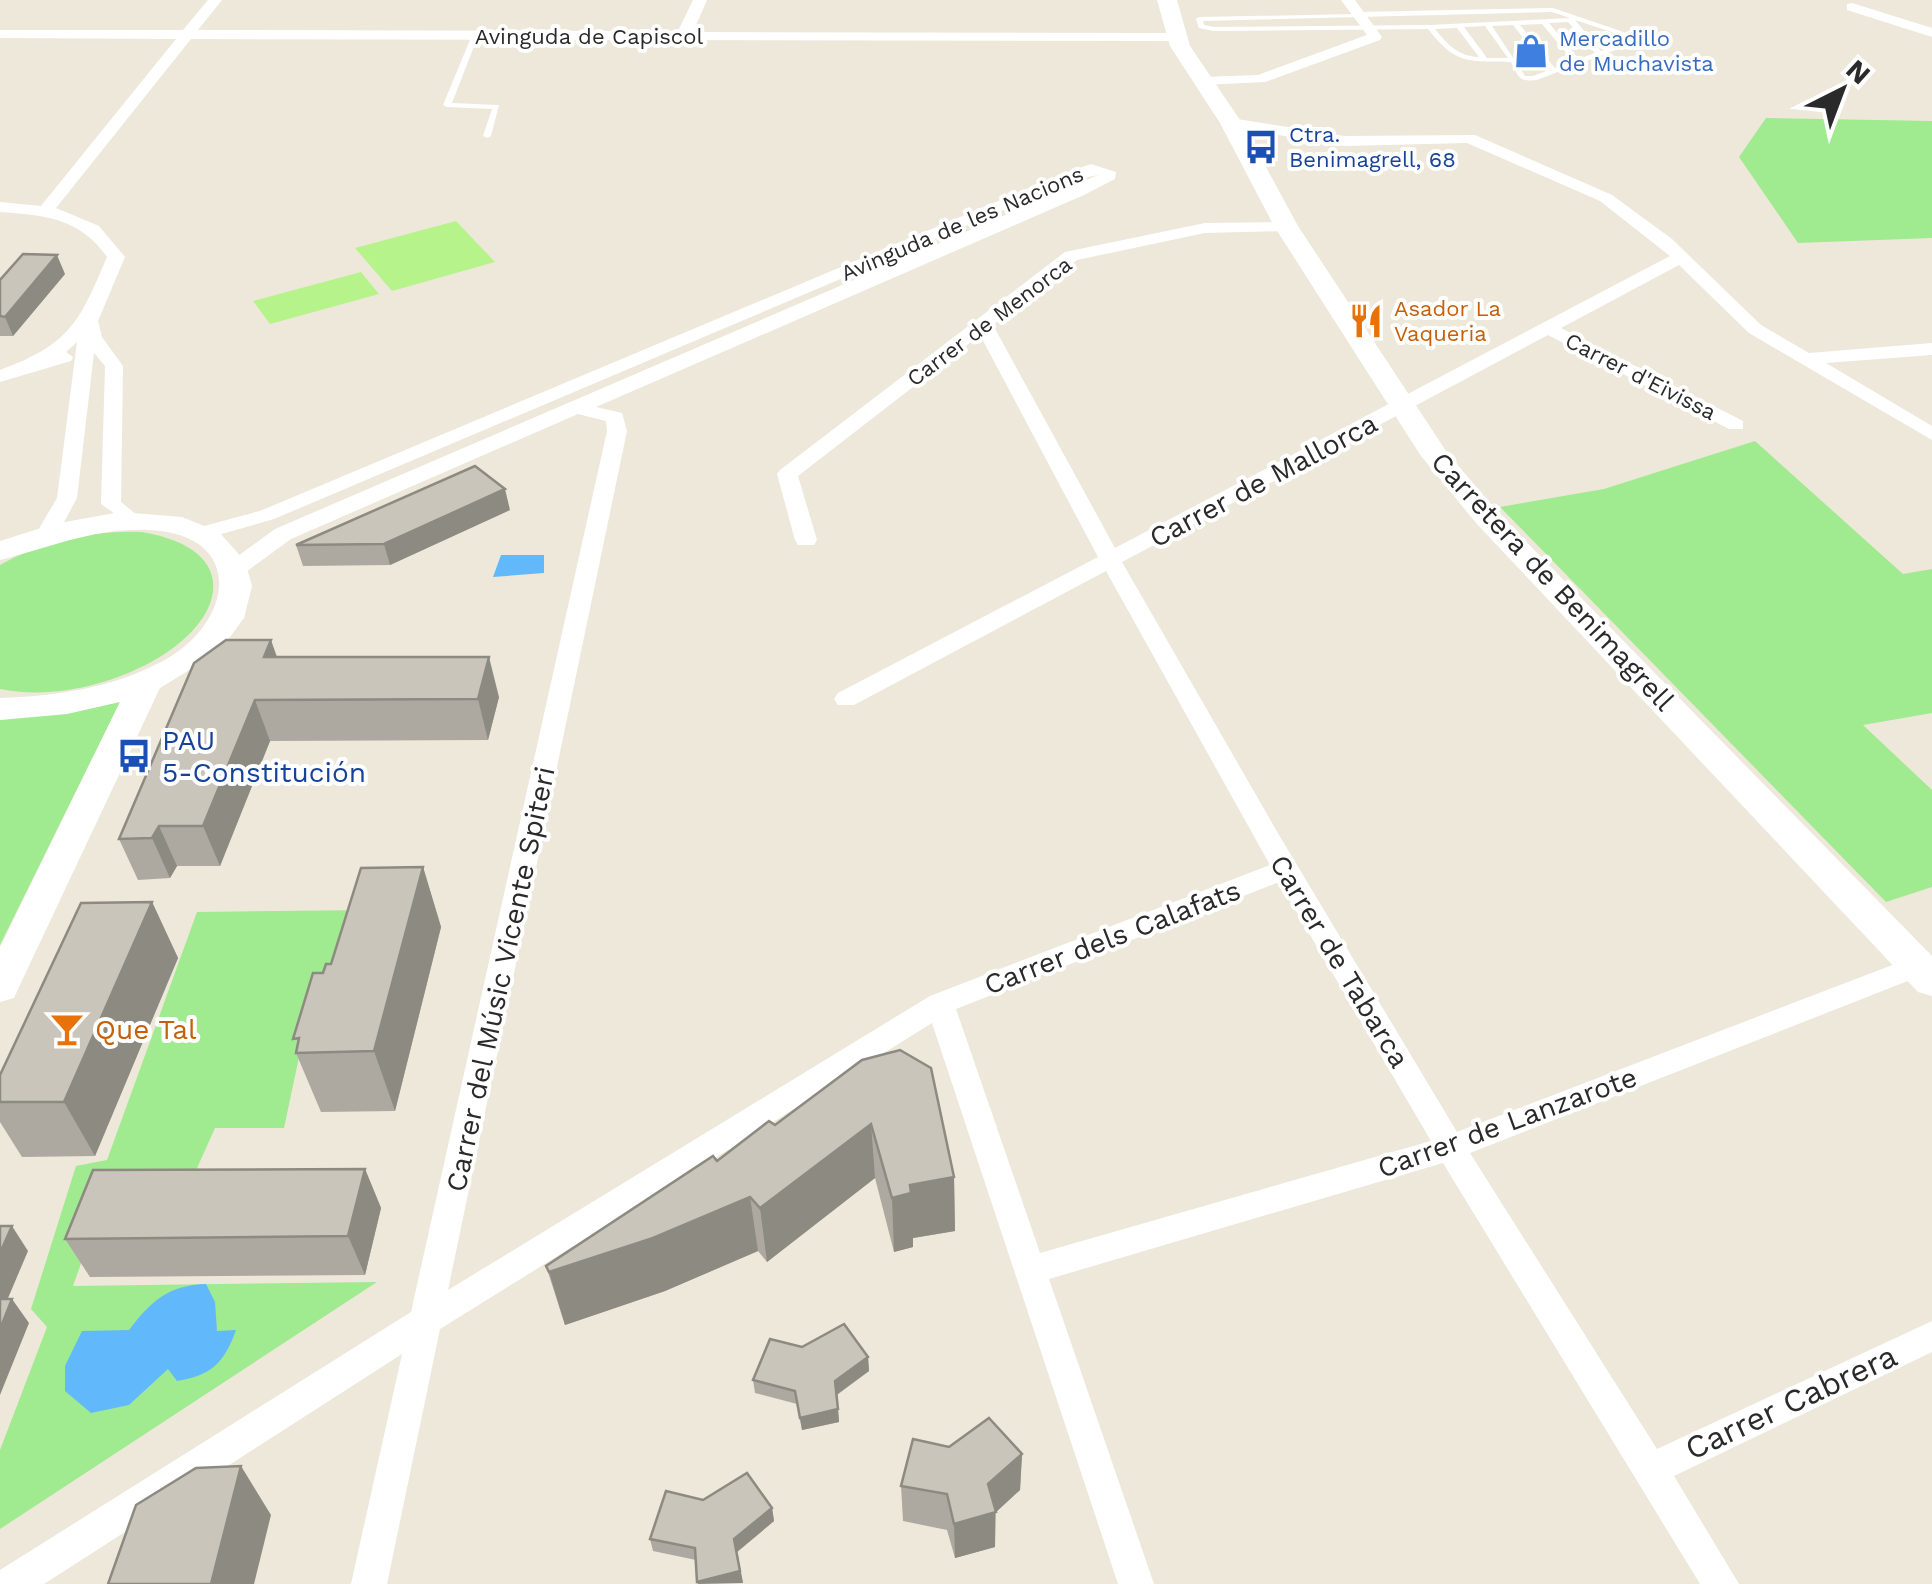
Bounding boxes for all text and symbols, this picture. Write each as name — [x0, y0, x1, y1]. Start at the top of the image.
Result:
street label: Avinguda de Capiscol — [475, 24, 703, 49]
place label: Mercadillo de Muchavista — [1559, 26, 1714, 76]
shop icon: Mercadillo de Muchavista — [1512, 32, 1550, 70]
north arrow — [1792, 40, 1892, 140]
text: N — [1840, 53, 1877, 91]
place label: Ctra. Benimagrell, 68 — [1289, 122, 1456, 172]
bus stop icon: Ctra. Benimagrell, 68 — [1242, 128, 1280, 166]
street label: Avinguda de les Nacions — [837, 161, 1087, 286]
street label: Carrer de Menorca — [902, 251, 1076, 391]
place label: Asador La Vaqueria — [1394, 296, 1501, 346]
restaurant icon: Asador La Vaqueria — [1347, 302, 1385, 340]
street label: Carrer d'Eivissa — [1561, 328, 1720, 425]
street label: Carrer de Mallorca — [1144, 406, 1383, 554]
street label: Carretera de Benimagrell — [1424, 445, 1681, 718]
place label: PAU 5-Constitución — [162, 724, 366, 789]
bus stop icon: PAU 5-Constitución — [115, 737, 153, 775]
street label: Carrer del Músic Vicente Spiteri — [439, 764, 562, 1195]
street label: Carrer de Tabarca — [1263, 849, 1416, 1074]
street label: Carrer dels Calafats — [979, 873, 1245, 1002]
bar icon: Que Tal — [48, 1010, 86, 1048]
place label: Que Tal — [95, 1013, 197, 1046]
street label: Carrer de Lanzarote — [1373, 1060, 1641, 1185]
street label: Carrer Cabrera — [1679, 1336, 1903, 1468]

